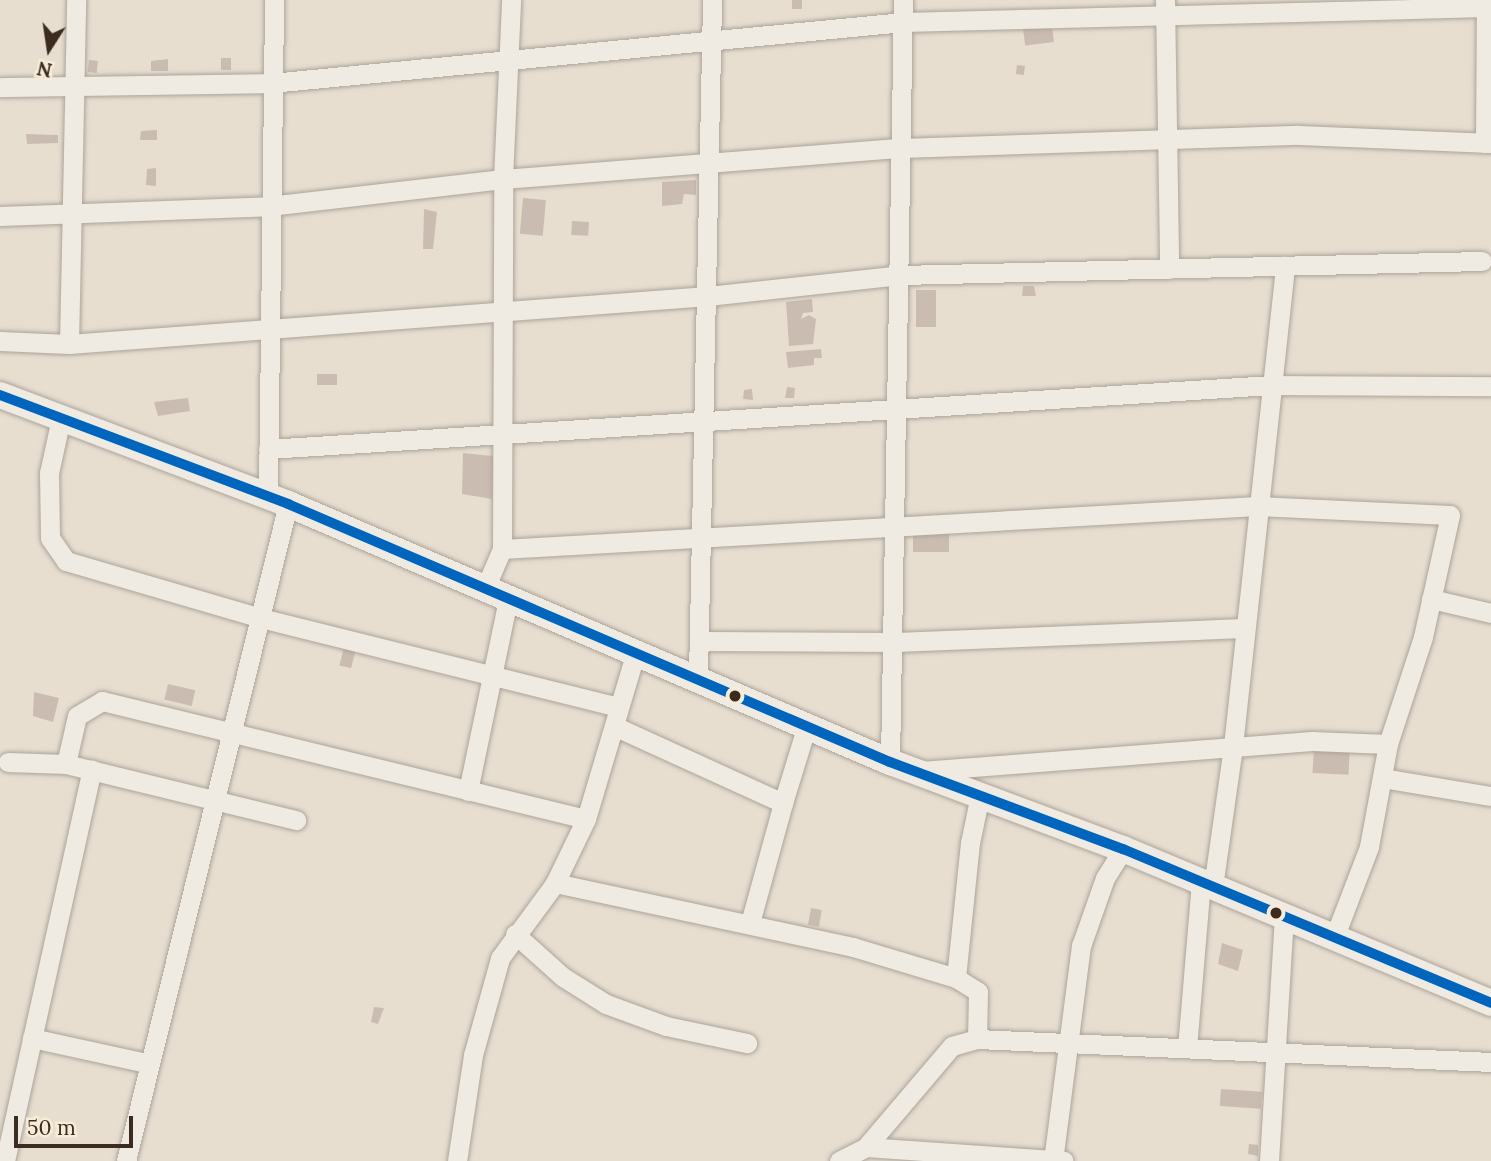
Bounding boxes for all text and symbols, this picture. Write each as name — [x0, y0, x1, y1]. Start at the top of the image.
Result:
north arrow — [14, 14, 84, 84]
text: N — [35, 56, 54, 83]
unlabelled marker — [728, 689, 742, 703]
unlabelled marker — [1269, 906, 1283, 920]
scale bar — [18, 1102, 136, 1146]
text: 50 m — [27, 1114, 76, 1141]

